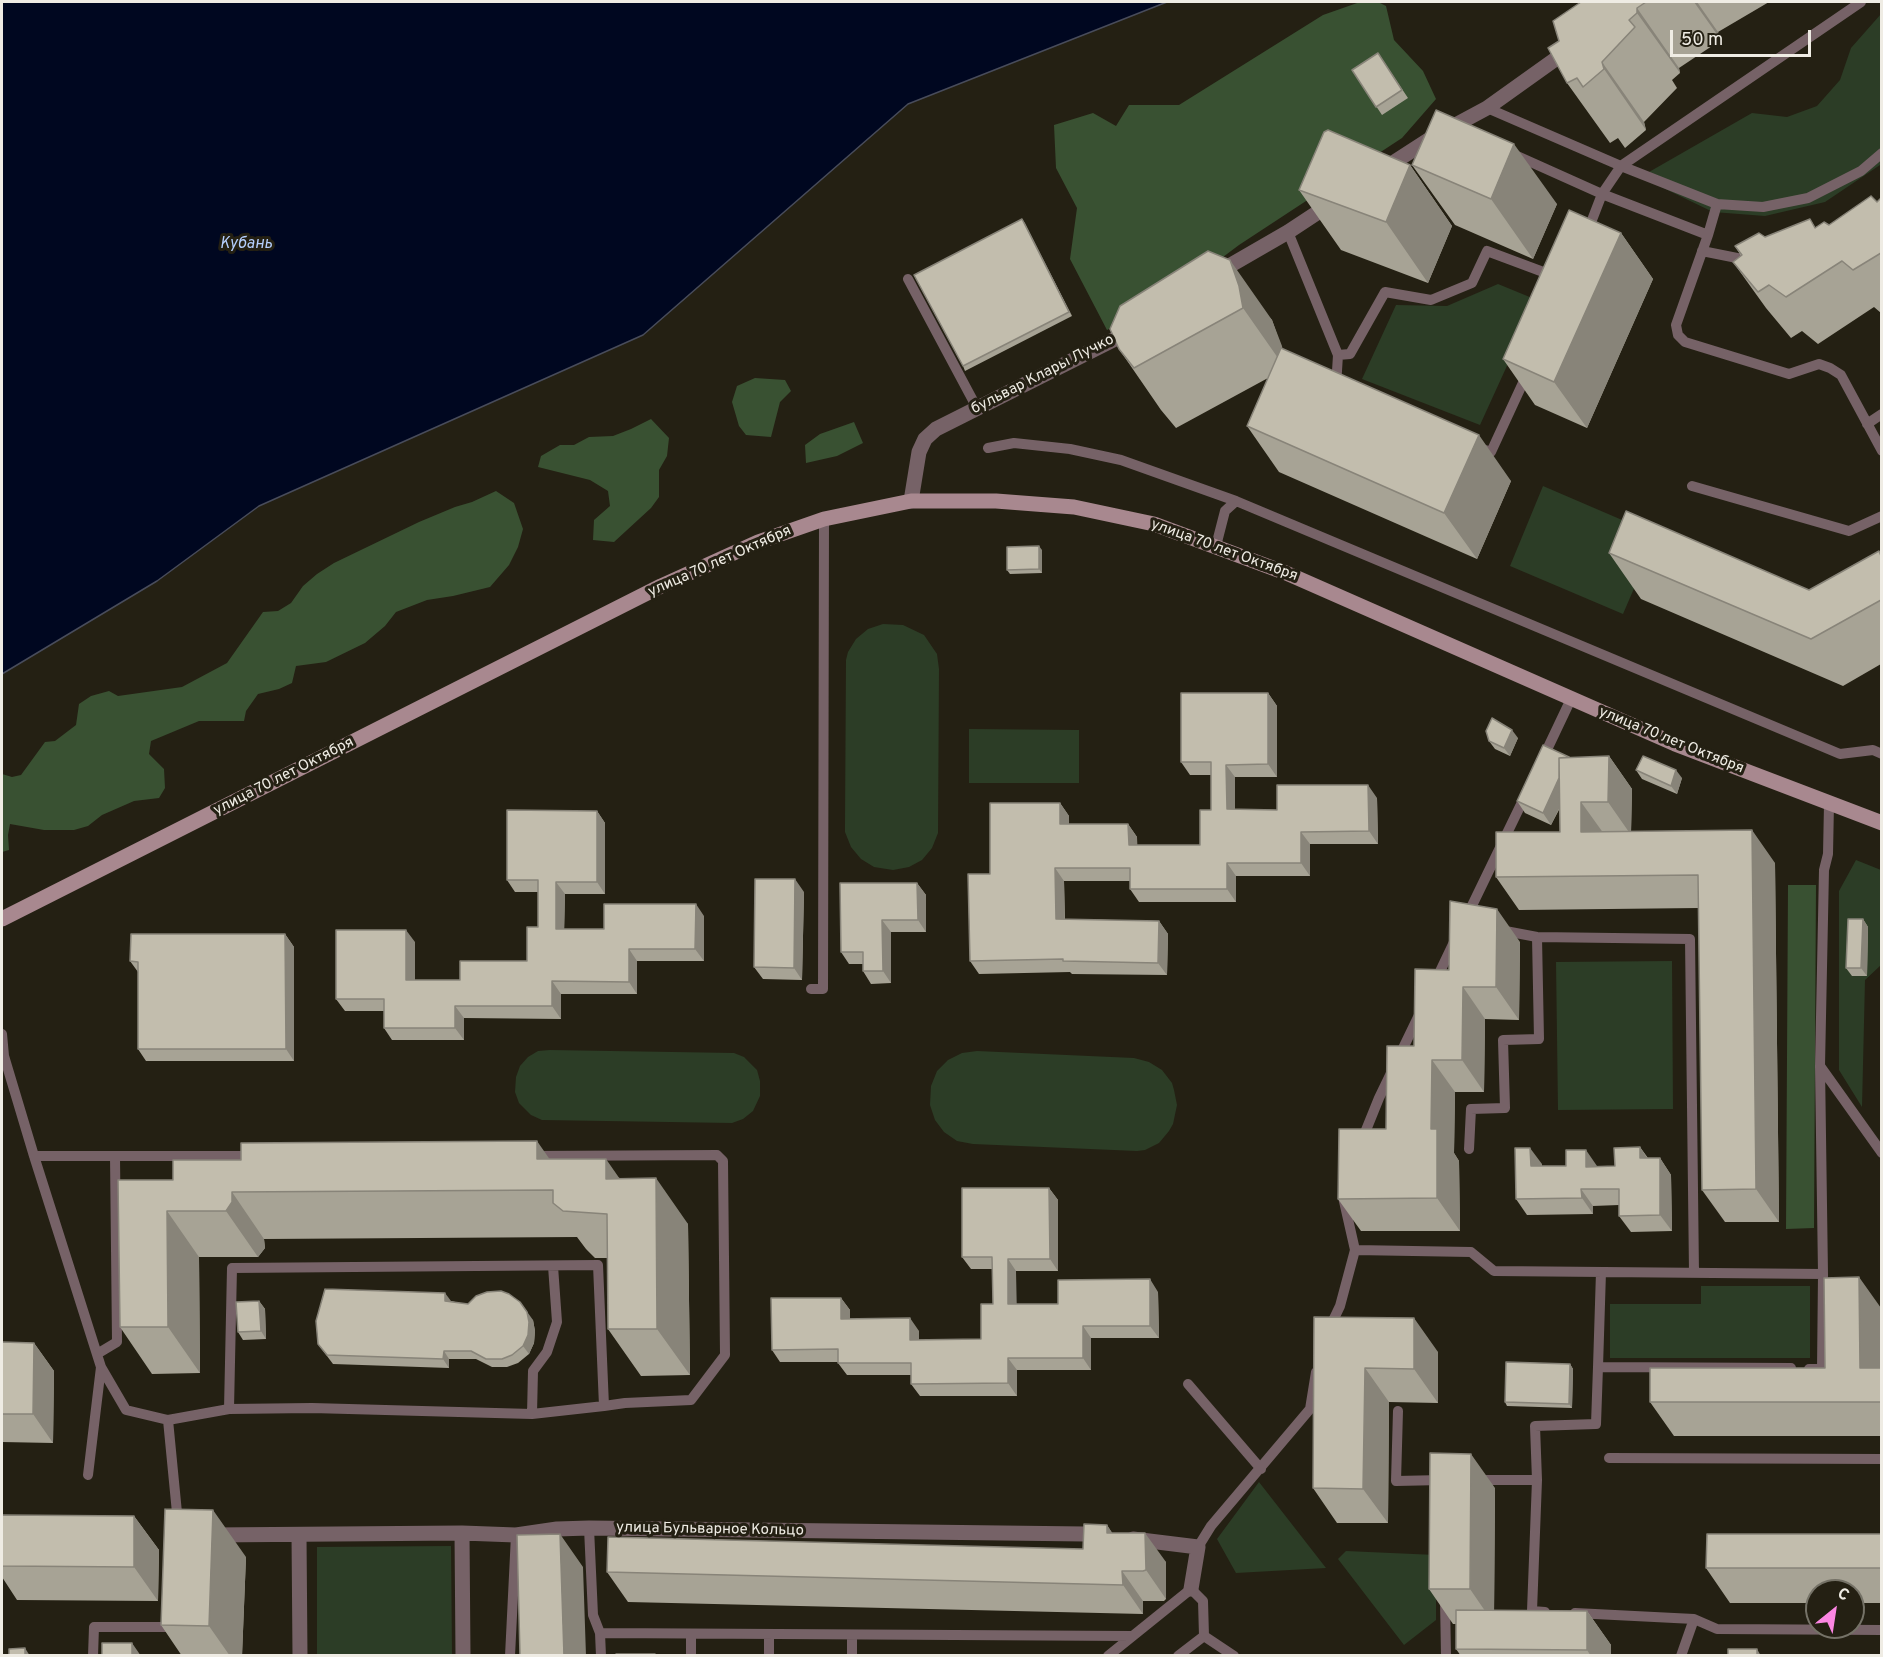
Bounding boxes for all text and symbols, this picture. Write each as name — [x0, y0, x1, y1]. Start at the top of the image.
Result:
scale bar — [1673, 18, 1814, 56]
text: 50 m — [1681, 29, 1723, 52]
water label: Кубань — [220, 235, 272, 255]
street label: бульвар Клары Лучко — [969, 331, 1117, 419]
street label: улица 70 лет Октября — [1148, 516, 1300, 586]
street label: улица 70 лет Октября — [646, 522, 794, 602]
street label: улица 70 лет Октября — [1596, 704, 1746, 778]
street label: улица 70 лет Октября — [211, 734, 357, 820]
street label: улица Бульварное Кольцо — [616, 1519, 804, 1541]
north arrow — [1805, 1579, 1865, 1639]
text: С — [1834, 1584, 1852, 1606]

